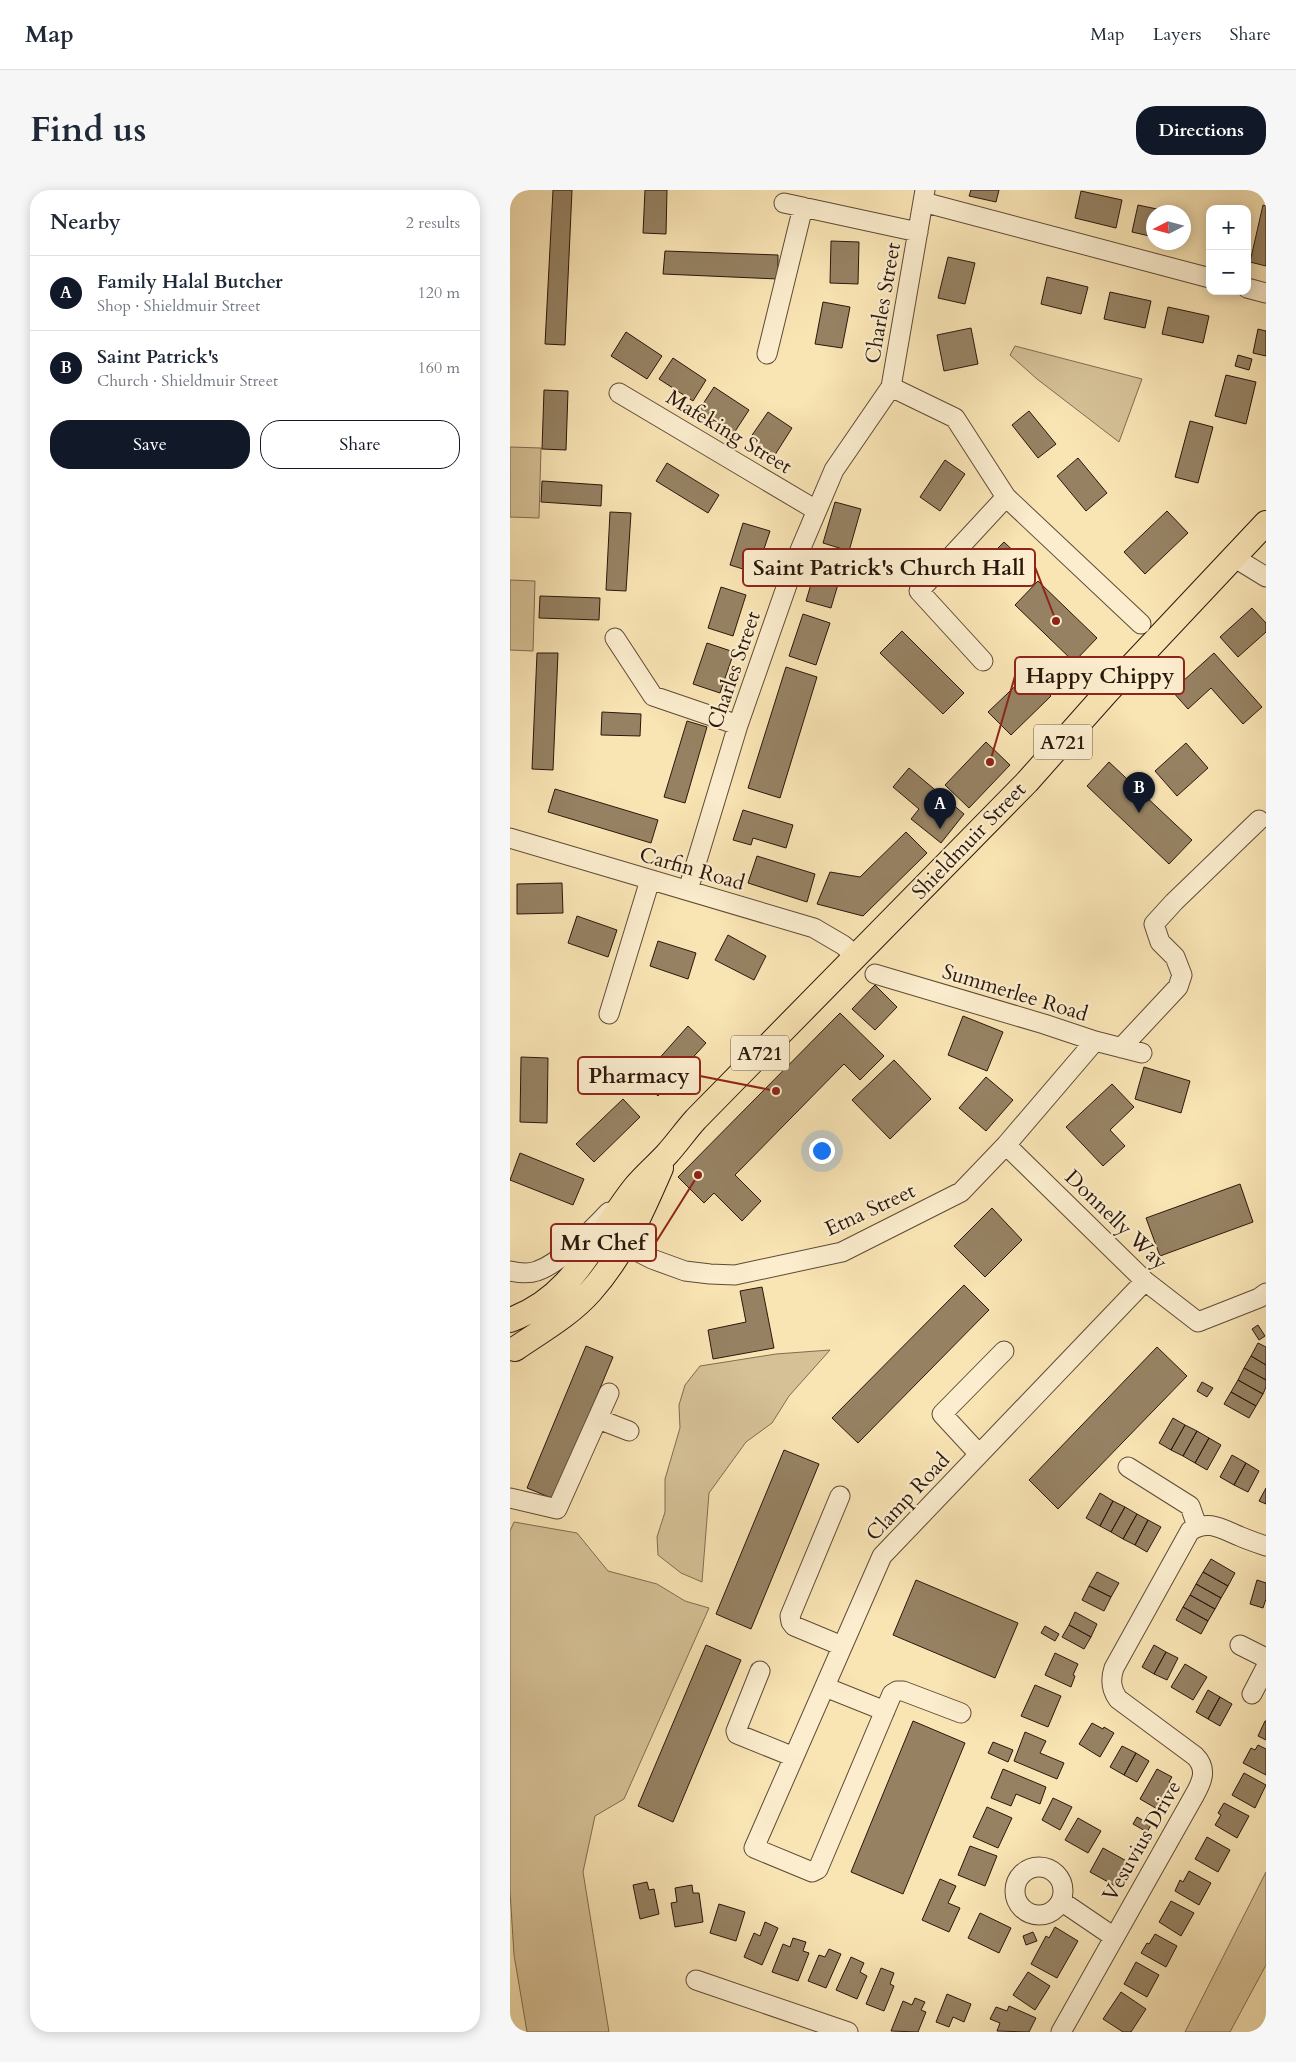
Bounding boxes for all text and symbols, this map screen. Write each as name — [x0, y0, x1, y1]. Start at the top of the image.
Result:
text: Map — [25, 18, 74, 51]
text: Map — [1090, 22, 1125, 47]
text: Layers — [1153, 22, 1202, 47]
text: Share — [1230, 22, 1271, 47]
text: Find us — [30, 106, 146, 154]
button: Directions — [1136, 106, 1266, 155]
north arrow — [1146, 205, 1191, 250]
map controls — [1206, 205, 1251, 295]
button: + — [1206, 205, 1251, 250]
text: Nearby — [50, 208, 121, 237]
text: 2 results — [406, 212, 460, 234]
street label: Charles Street — [858, 240, 908, 366]
button: − — [1206, 250, 1251, 295]
text: Family Halal Butcher — [97, 269, 283, 295]
text: A — [60, 282, 72, 304]
text: 120 m — [418, 282, 460, 304]
text: Shop · Shieldmuir Street — [97, 295, 260, 317]
text: Saint Patrick's — [97, 344, 218, 370]
text: B — [60, 357, 72, 379]
text: 160 m — [418, 357, 460, 379]
text: Church · Shieldmuir Street — [97, 370, 278, 392]
street label: Mafeking Street — [661, 383, 798, 481]
button: Save — [50, 420, 250, 469]
button: Share — [260, 420, 460, 469]
callout: Saint Patrick's Church Hall — [743, 549, 1035, 586]
text: Saint Patrick's Church Hall — [753, 553, 1026, 583]
street label: Charles Street — [700, 607, 768, 733]
callout: Happy Chippy — [1015, 657, 1184, 694]
text: Happy Chippy — [1025, 661, 1175, 691]
road number: A721 — [1034, 724, 1092, 760]
pin: B — [1123, 772, 1155, 813]
street label: Shieldmuir Street — [905, 776, 1033, 906]
pin: A — [924, 788, 956, 829]
street label: Carfin Road — [636, 840, 748, 898]
street label: Summerlee Road — [939, 957, 1091, 1029]
road number: A721 — [731, 1036, 789, 1070]
callout: Pharmacy — [578, 1057, 700, 1094]
text: Pharmacy — [588, 1061, 690, 1091]
your location — [809, 1138, 835, 1164]
street label: Donnelly Way — [1058, 1164, 1174, 1276]
street label: Etna Street — [820, 1176, 920, 1244]
callout: Mr Chef — [551, 1224, 656, 1261]
text: Mr Chef — [560, 1228, 649, 1258]
street label: Clamp Road — [859, 1446, 957, 1548]
street label: Vesuvius Drive — [1096, 1775, 1188, 1907]

